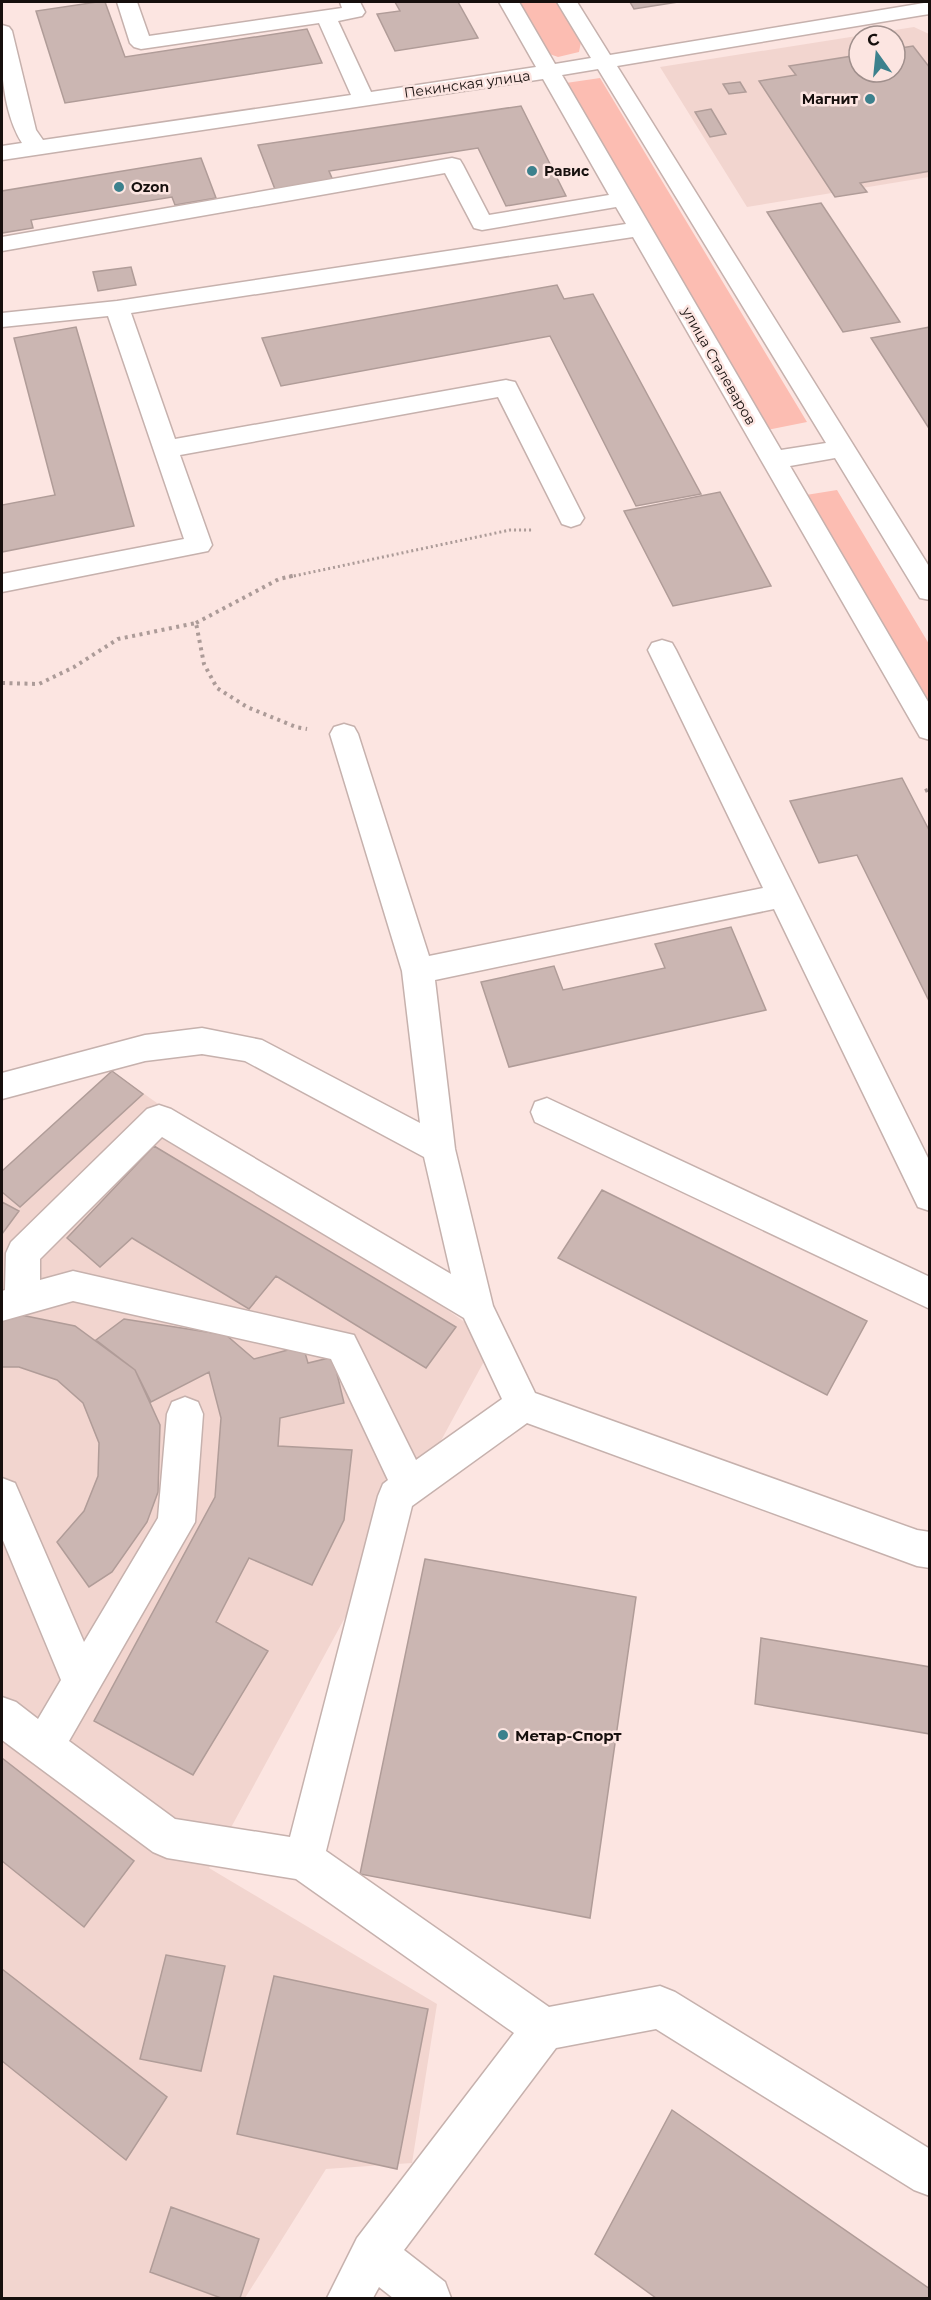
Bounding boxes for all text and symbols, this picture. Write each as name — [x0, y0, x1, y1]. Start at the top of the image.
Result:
north arrow — [847, 24, 907, 84]
text: С — [865, 29, 882, 51]
street label: Пекинская улица — [403, 66, 531, 102]
place label: Магнит — [802, 90, 859, 108]
marker: Магнит — [863, 92, 877, 106]
place label: Равис — [544, 162, 590, 180]
marker: Равис — [525, 164, 539, 178]
place label: Ozon — [131, 178, 169, 196]
marker: Ozon — [112, 180, 126, 194]
street label: улица Сталеваров — [677, 303, 760, 428]
place label: Метар-Спорт — [515, 1726, 621, 1745]
marker: Метар-Спорт — [496, 1728, 510, 1742]

